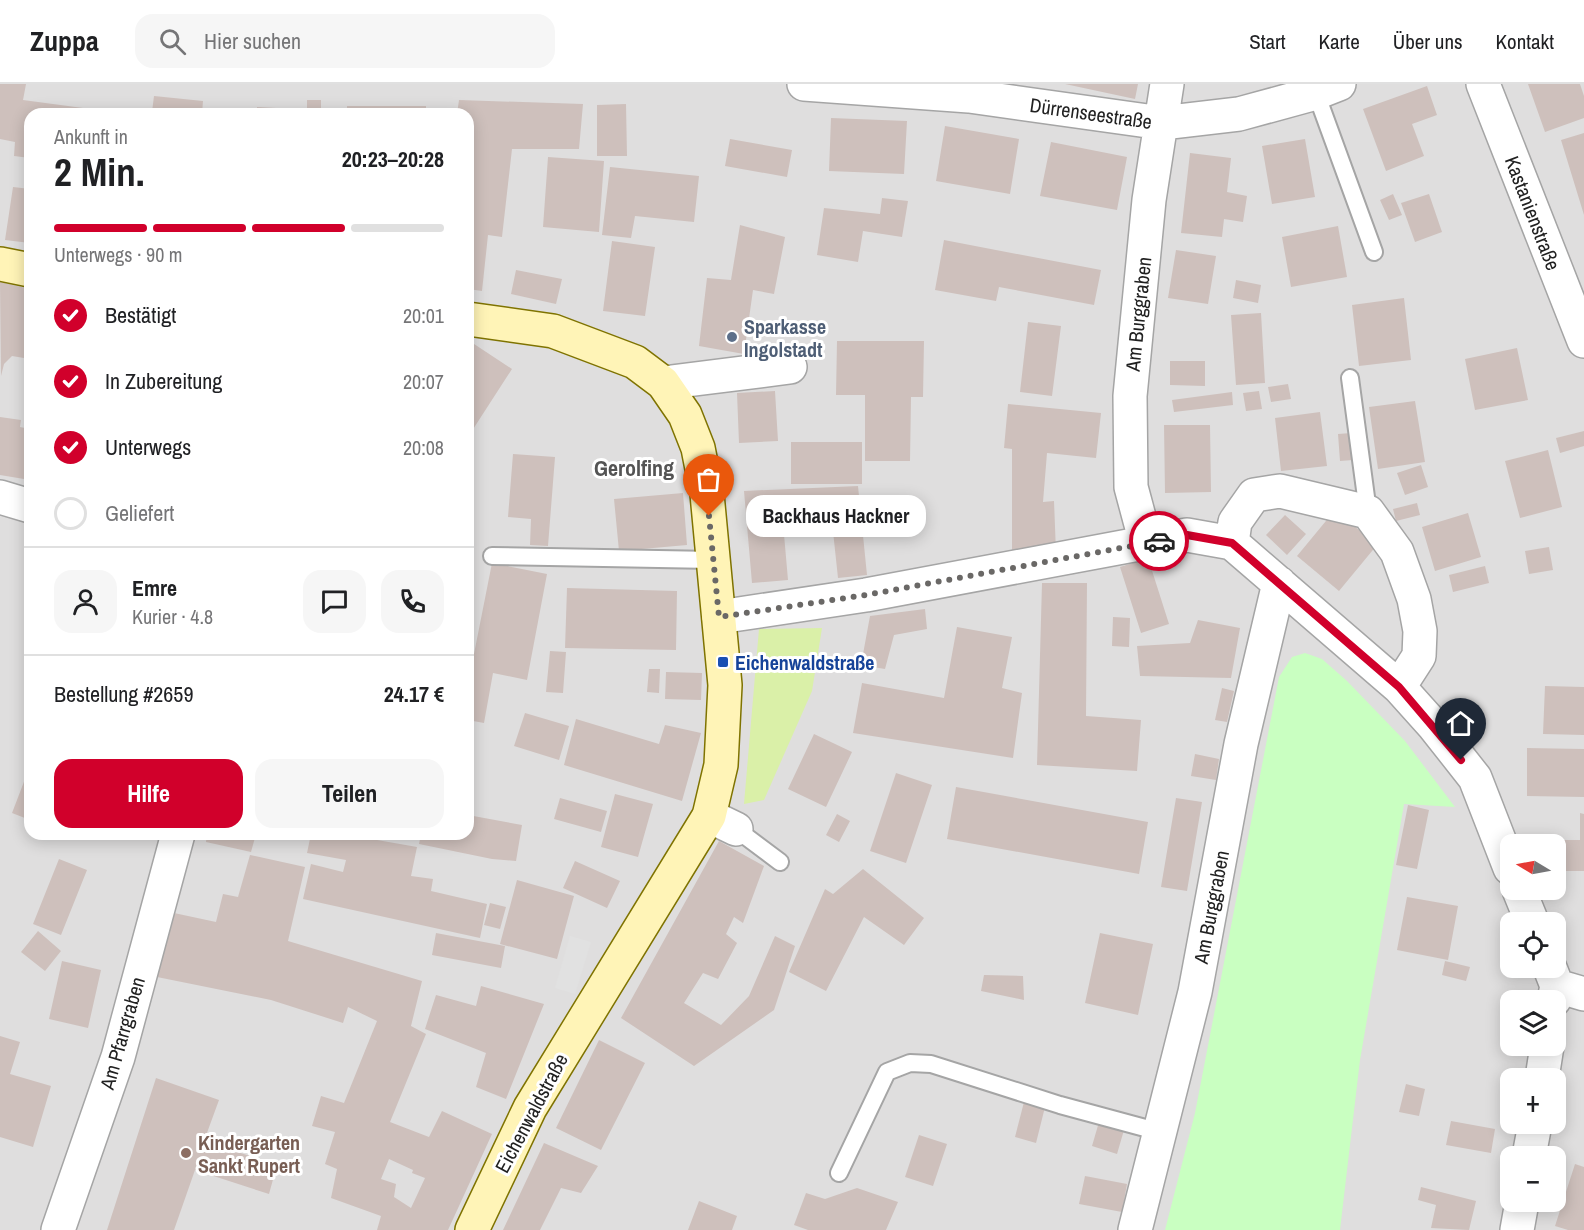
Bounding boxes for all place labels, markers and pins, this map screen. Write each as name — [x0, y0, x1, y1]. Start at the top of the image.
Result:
place label: Sparkasse Ingolstadt — [744, 313, 826, 363]
marker: Sparkasse Ingolstadt — [725, 330, 739, 344]
pin — [683, 454, 734, 516]
callout: Backhaus Hackner — [745, 495, 925, 537]
place label: Eichenwaldstraße — [735, 649, 874, 676]
marker: Eichenwaldstraße — [716, 655, 730, 669]
pin — [1435, 698, 1486, 760]
place label: Kindergarten Sankt Rupert — [198, 1129, 301, 1179]
marker: Kindergarten Sankt Rupert — [179, 1146, 193, 1160]

